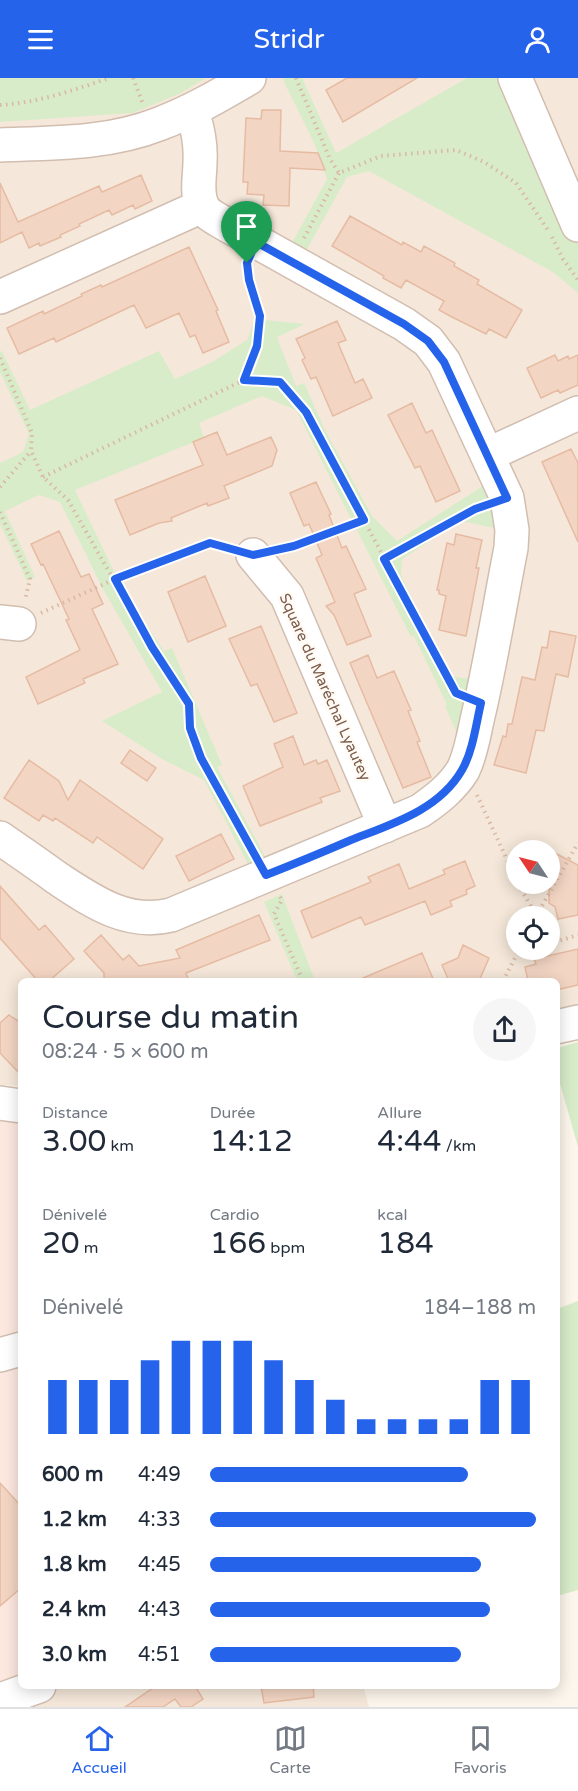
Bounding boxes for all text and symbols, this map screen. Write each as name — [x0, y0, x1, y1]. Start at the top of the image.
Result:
icon: menu — [24, 23, 57, 56]
text: Stridr — [254, 23, 324, 56]
icon: person — [521, 23, 554, 56]
pin — [221, 201, 272, 263]
icon: arrive — [230, 210, 263, 243]
street label: Square du Maréchal Lyautey — [275, 591, 375, 783]
north arrow — [506, 840, 560, 894]
map controls — [506, 840, 560, 960]
button: locate — [506, 906, 560, 960]
text: Course du matin — [42, 998, 299, 1037]
button: share — [473, 998, 536, 1061]
text: 08:24 · 5 × 600 m — [42, 1040, 209, 1064]
text: Distance — [42, 1103, 108, 1123]
text: Durée — [210, 1103, 255, 1123]
text: Allure — [377, 1103, 422, 1123]
text: 3.00 — [42, 1123, 106, 1160]
text: 14:12 — [210, 1123, 293, 1160]
text: 4:44 — [377, 1123, 442, 1160]
text: km — [106, 1136, 134, 1156]
text: /km — [442, 1136, 476, 1156]
text: Dénivelé — [42, 1205, 107, 1225]
text: Cardio — [210, 1205, 259, 1225]
text: kcal — [377, 1205, 407, 1225]
text: 20 — [42, 1225, 80, 1262]
text: 166 — [210, 1225, 266, 1262]
text: 184 — [377, 1225, 434, 1262]
text: m — [80, 1238, 99, 1258]
text: bpm — [266, 1238, 305, 1258]
text: Dénivelé — [42, 1296, 123, 1320]
text: 184–188 m — [423, 1296, 536, 1320]
text: 600 m — [42, 1463, 103, 1487]
text: 4:49 — [138, 1463, 181, 1487]
text: 1.2 km — [42, 1508, 107, 1532]
text: 4:33 — [138, 1508, 181, 1532]
text: 1.8 km — [42, 1553, 107, 1577]
text: 4:45 — [138, 1553, 181, 1577]
text: 2.4 km — [42, 1598, 106, 1622]
text: 4:43 — [138, 1598, 181, 1622]
text: 3.0 km — [42, 1643, 107, 1667]
text: 4:51 — [138, 1643, 181, 1667]
tab: Accueil — [71, 1722, 127, 1778]
tab: Carte — [269, 1722, 311, 1778]
tab: Favoris — [453, 1722, 507, 1778]

